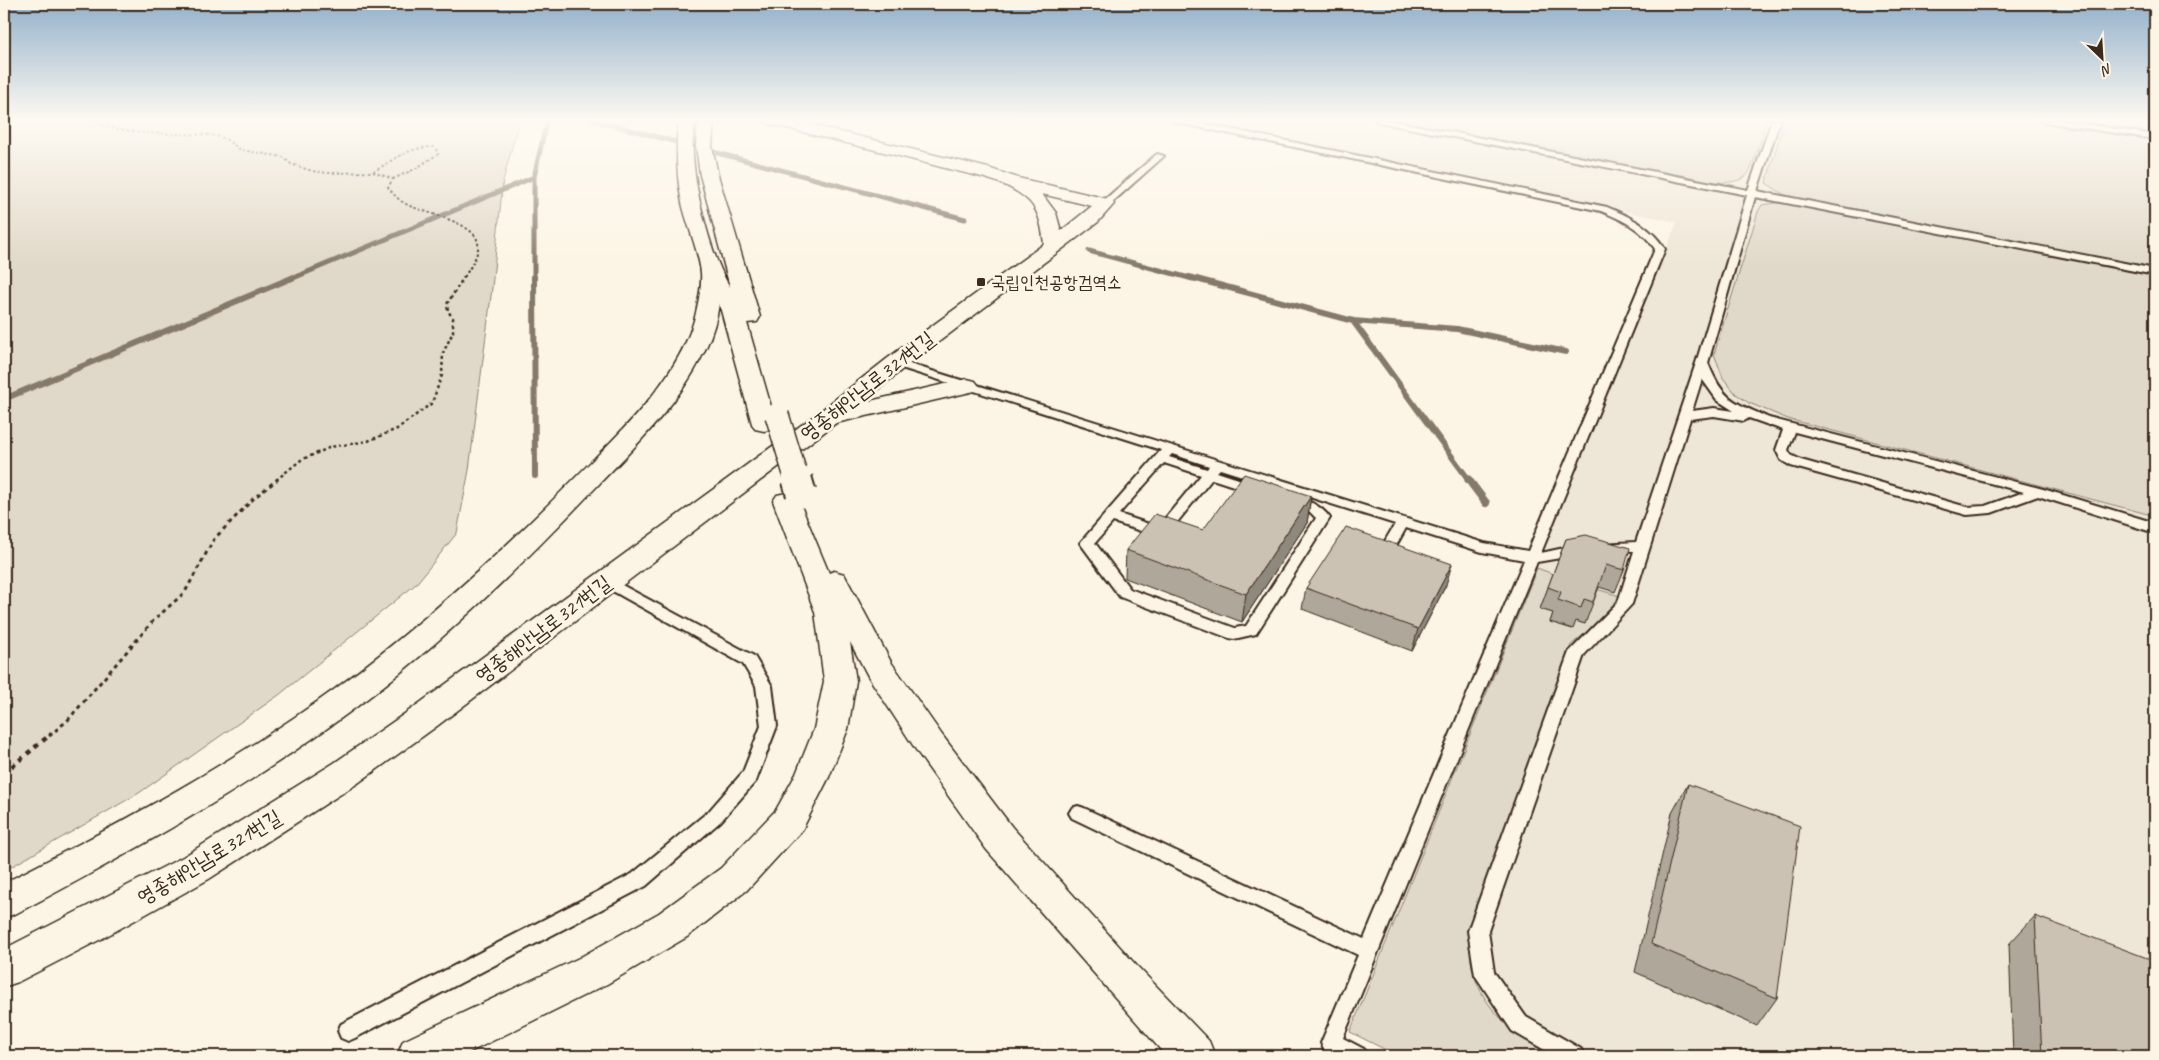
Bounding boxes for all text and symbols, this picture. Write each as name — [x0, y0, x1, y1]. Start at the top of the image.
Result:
north arrow — [2076, 32, 2126, 82]
text: N — [2098, 60, 2115, 80]
place label: 국립인천공항검역소 — [991, 271, 1121, 293]
marker: 국립인천공항검역소 — [975, 276, 987, 288]
street label: 영종해안남로321번길 — [795, 325, 940, 447]
street label: 영종해안남로321번길 — [470, 569, 616, 689]
street label: 영종해안남로321번길 — [132, 804, 286, 910]

